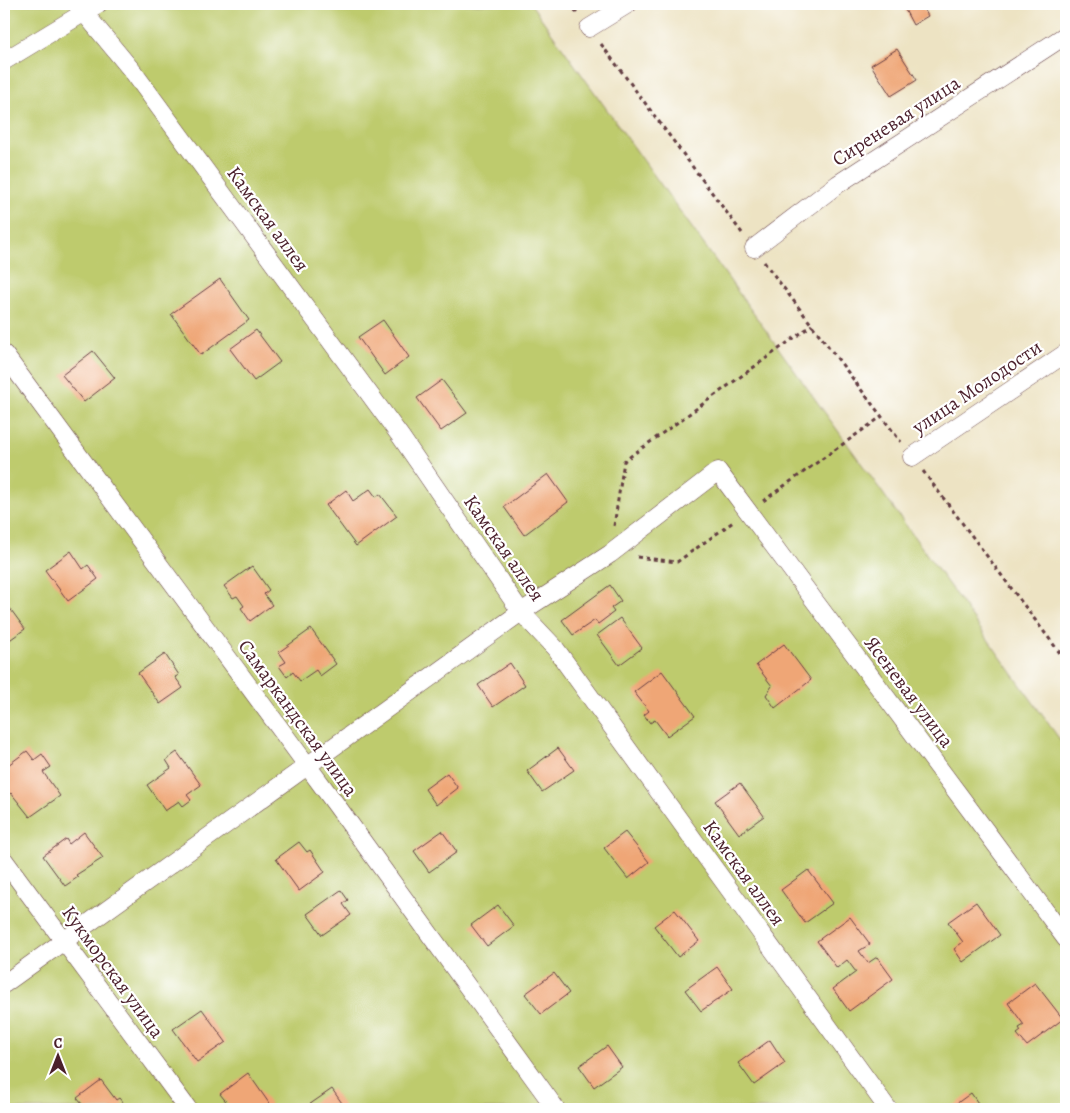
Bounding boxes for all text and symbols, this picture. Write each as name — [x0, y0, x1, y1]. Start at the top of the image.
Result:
street label: Сиреневая улица — [827, 69, 966, 173]
street label: Камская аллея — [221, 161, 315, 277]
street label: улица Молодости — [906, 334, 1047, 441]
street label: Камская аллея — [457, 489, 551, 607]
street label: Ясеневая улица — [858, 631, 960, 754]
street label: Самаркандская улица — [232, 634, 365, 803]
street label: Камская аллея — [697, 815, 791, 931]
street label: Кукморская улица — [56, 900, 171, 1045]
north arrow — [32, 1030, 82, 1080]
text: С — [54, 1034, 63, 1053]

